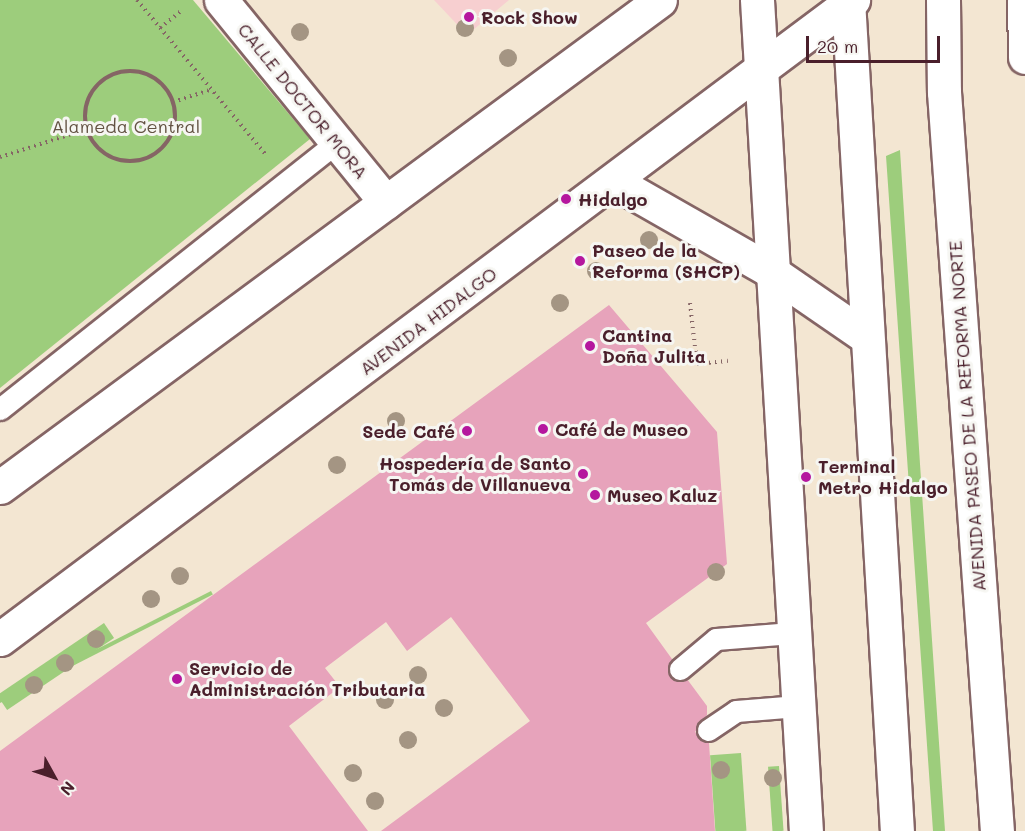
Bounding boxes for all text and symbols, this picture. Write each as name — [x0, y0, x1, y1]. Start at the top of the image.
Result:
place label: Rock Show — [481, 6, 578, 28]
marker: Rock Show — [462, 10, 476, 24]
street label: CALLE DOCTOR MORA — [234, 19, 372, 183]
scale bar — [809, 24, 942, 62]
text: 20 m — [817, 34, 858, 58]
park label: Alameda Central — [52, 115, 200, 137]
place label: Hidalgo — [578, 188, 648, 210]
marker: Hidalgo — [559, 192, 573, 206]
place label: Paseo de la Reforma (SHCP) — [592, 240, 740, 282]
street label: AVENIDA PASEO DE LA REFORMA NORTE — [944, 240, 990, 592]
marker: Paseo de la Reforma (SHCP) — [573, 254, 587, 268]
street label: AVENIDA HIDALGO — [355, 262, 501, 380]
place label: Cantina Doña Julita — [602, 325, 706, 368]
marker: Cantina Doña Julita — [583, 339, 597, 353]
place label: Café de Museo — [555, 418, 688, 440]
place label: Sede Café — [362, 420, 455, 442]
marker: Café de Museo — [536, 422, 550, 436]
marker: Sede Café — [460, 424, 474, 438]
place label: Hospedería de Santo Tomás de Villanueva — [379, 453, 571, 496]
place label: Terminal Metro Hidalgo — [818, 456, 948, 498]
marker: Hospedería de Santo Tomás de Villanueva — [576, 467, 590, 481]
marker: Terminal Metro Hidalgo — [799, 470, 813, 484]
place label: Museo Kaluz — [607, 484, 717, 506]
marker: Museo Kaluz — [588, 488, 602, 502]
place label: Servicio de Administración Tributaria — [189, 658, 425, 700]
marker: Servicio de Administración Tributaria — [170, 672, 184, 686]
north arrow — [24, 747, 84, 807]
text: N — [56, 777, 80, 800]

